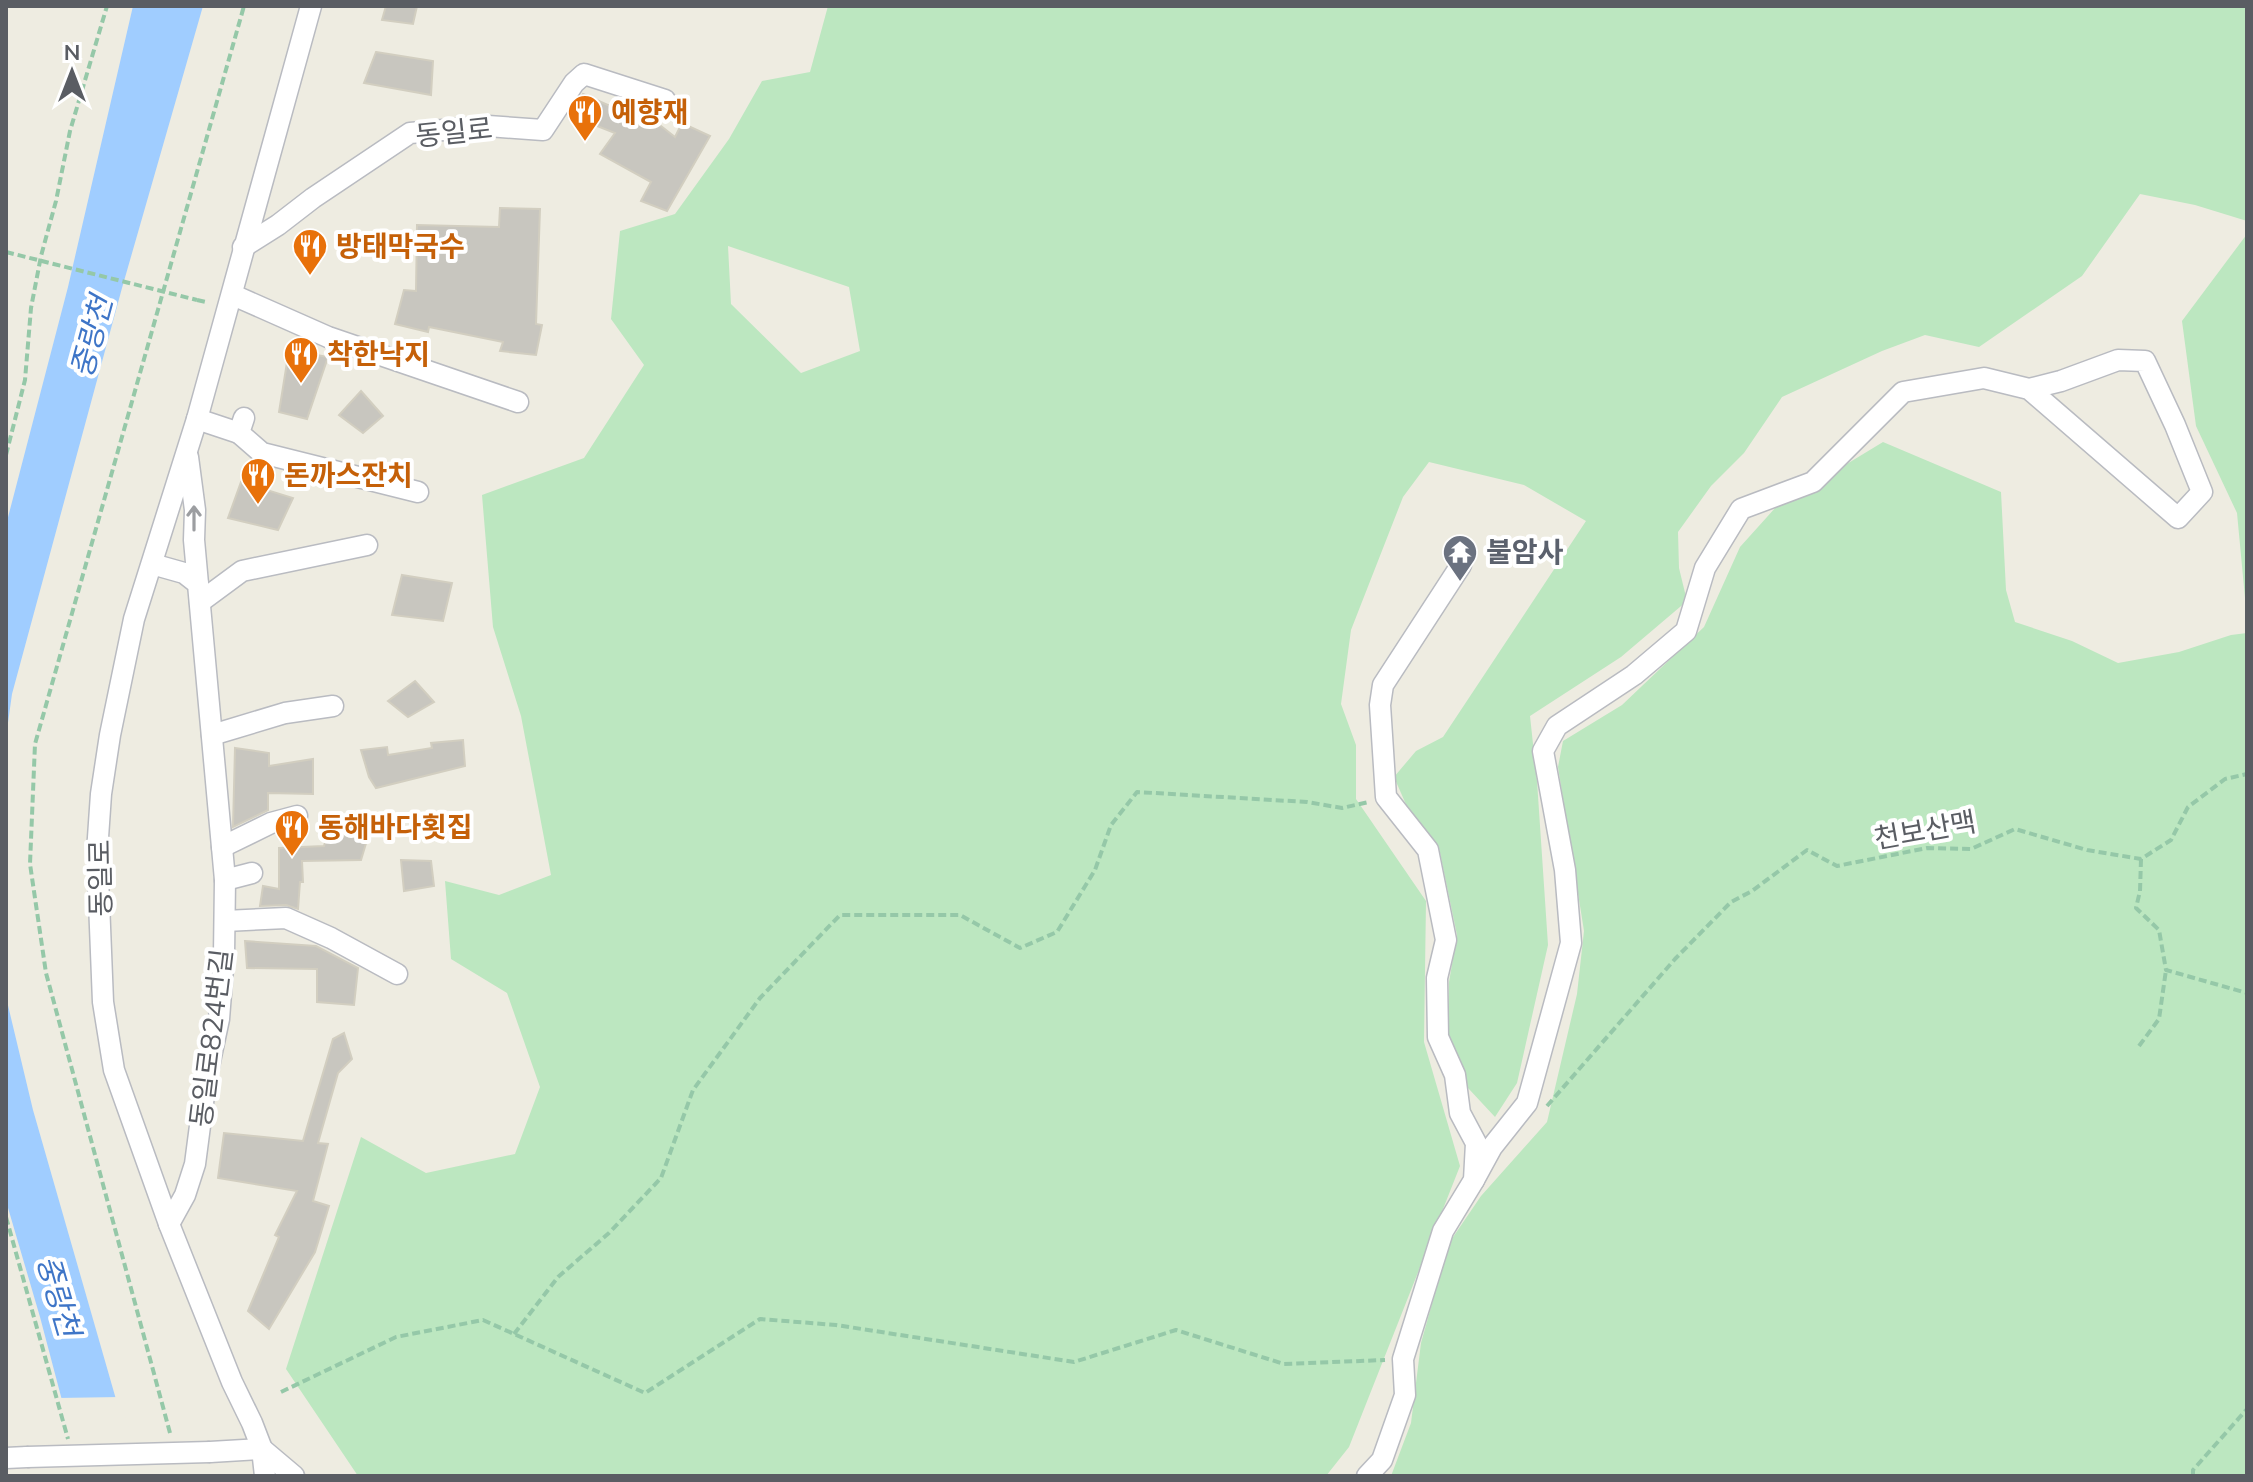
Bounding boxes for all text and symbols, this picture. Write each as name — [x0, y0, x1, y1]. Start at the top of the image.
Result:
north arrow — [32, 32, 112, 112]
text: N — [64, 38, 80, 66]
restaurant icon: 예향재 — [566, 93, 604, 143]
place label: 예향재 — [611, 94, 688, 129]
street label: 동일로 — [414, 110, 494, 153]
restaurant icon: 방태막국수 — [291, 227, 329, 277]
place label: 방태막국수 — [336, 228, 465, 263]
water label: 중랑천 — [62, 289, 121, 382]
restaurant icon: 착한낙지 — [282, 335, 320, 385]
place label: 착한낙지 — [327, 336, 430, 371]
restaurant icon: 돈까스잔치 — [239, 456, 277, 506]
place label: 돈까스잔치 — [284, 457, 413, 492]
one-way arrow — [186, 505, 202, 532]
temple icon: 불암사 — [1441, 533, 1479, 583]
place label: 불암사 — [1486, 534, 1564, 569]
street label: 천보산맥 — [1871, 803, 1979, 856]
restaurant icon: 동해바다횟집 — [273, 808, 311, 858]
place label: 동해바다횟집 — [318, 809, 473, 844]
street label: 동일로 — [81, 839, 118, 917]
street label: 동일로824번길 — [182, 947, 239, 1129]
water label: 중랑천 — [29, 1251, 90, 1344]

